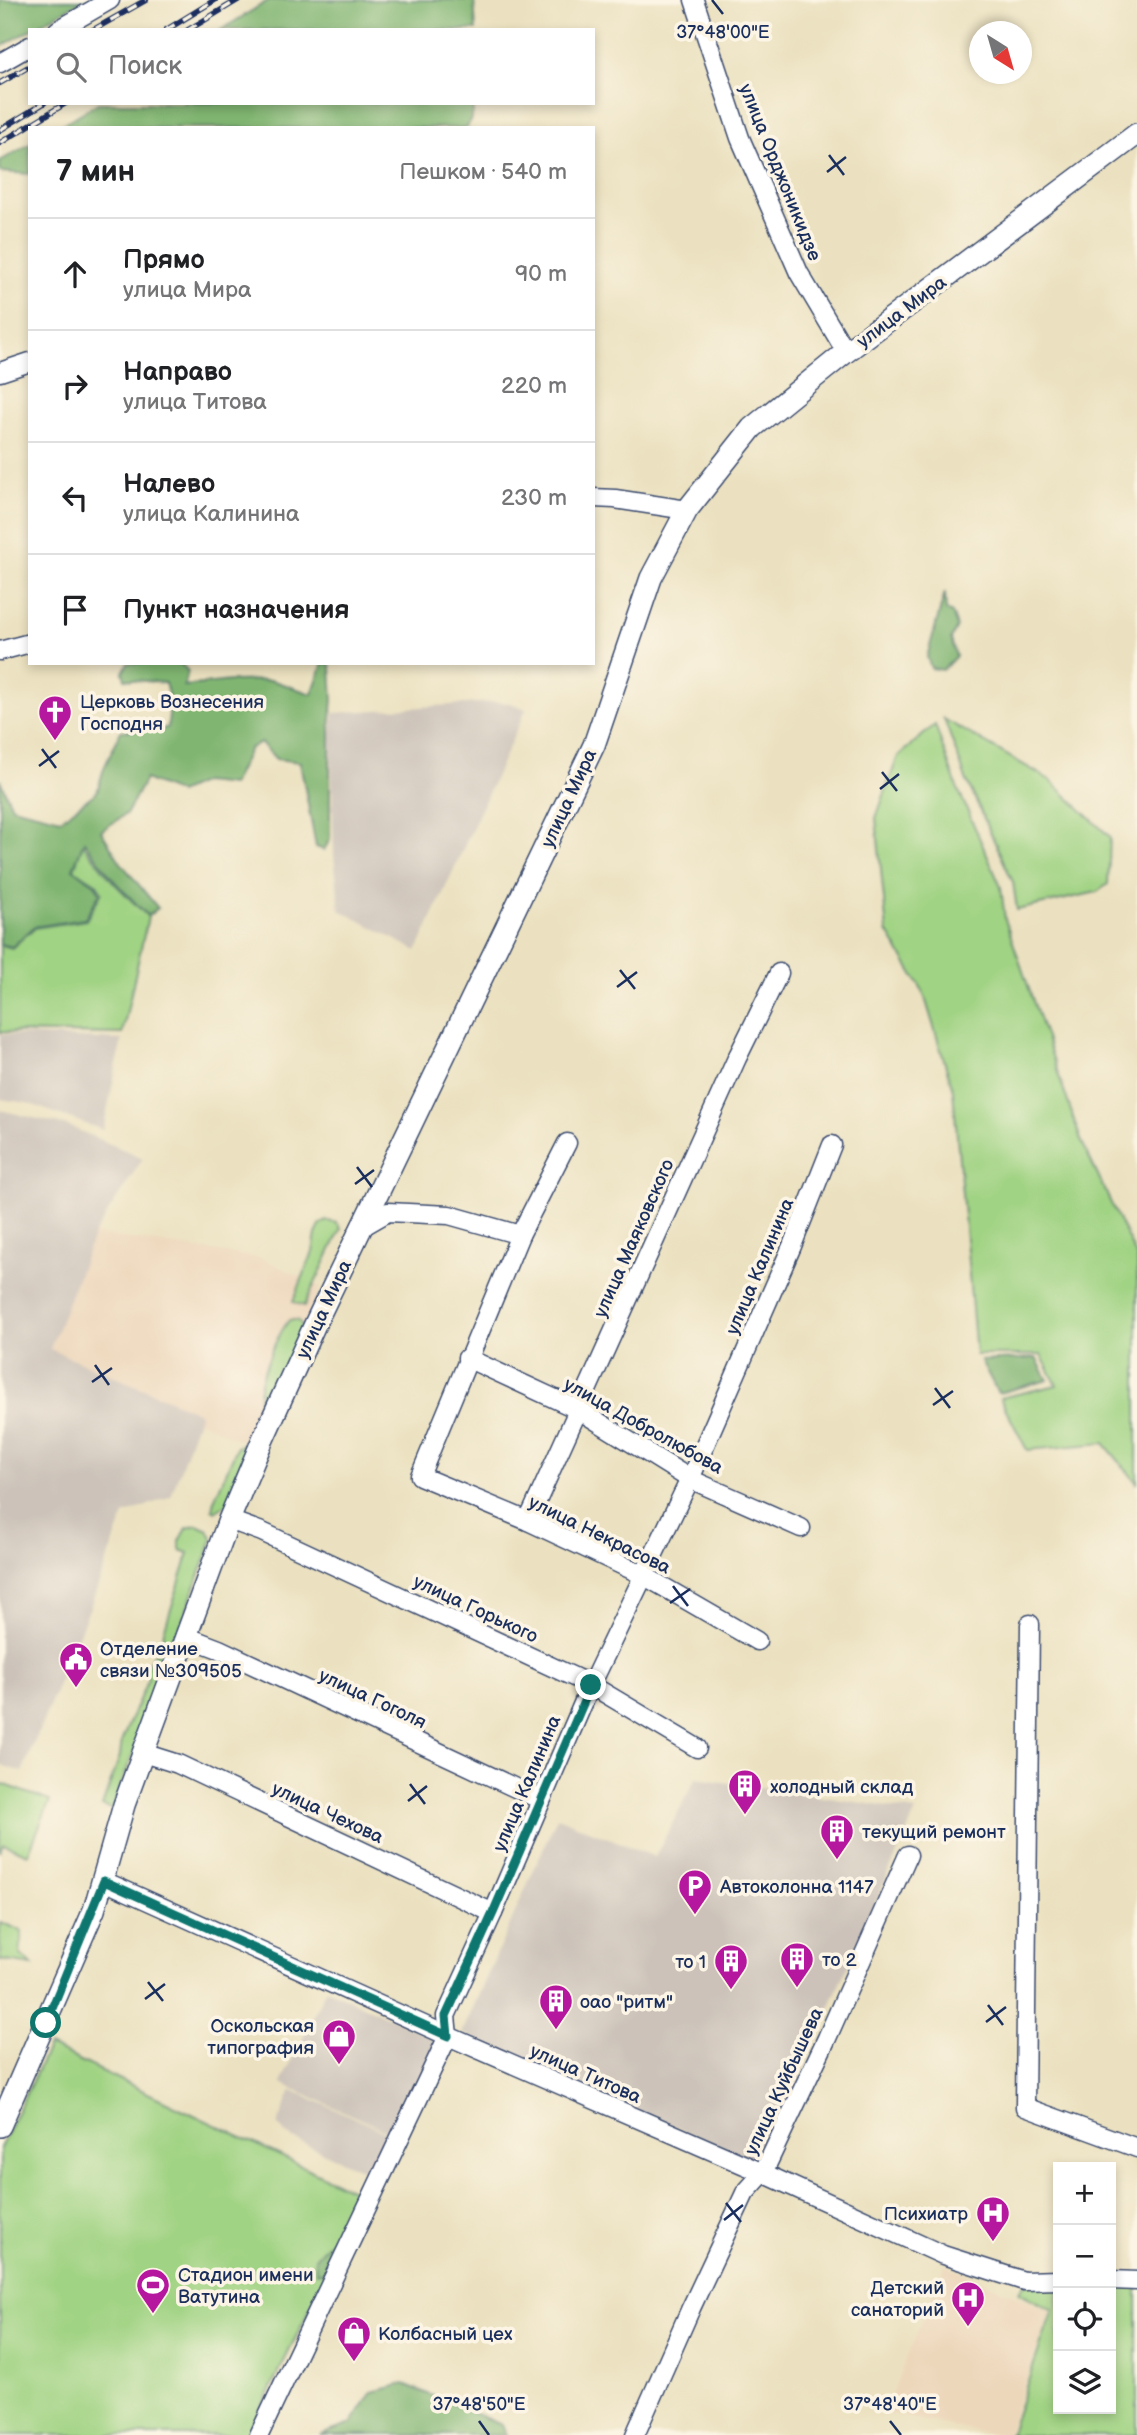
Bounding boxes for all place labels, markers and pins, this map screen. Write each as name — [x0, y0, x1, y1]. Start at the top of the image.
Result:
place label: Церковь Вознесения Господня — [80, 691, 264, 736]
church icon: Церковь Вознесения Господня — [36, 693, 74, 742]
place label: Отделение связи №309505 — [100, 1638, 242, 1683]
public building icon: Отделение связи №309505 — [57, 1640, 95, 1689]
building icon: холодный склад — [726, 1767, 764, 1816]
place label: холодный склад — [770, 1776, 914, 1799]
building icon: текущий ремонт — [818, 1812, 856, 1861]
place label: текущий ремонт — [862, 1821, 1006, 1844]
parking icon: Автоколонна 1147 — [676, 1867, 714, 1916]
place label: Автоколонна 1147 — [719, 1876, 874, 1899]
building icon: то 2 — [778, 1940, 816, 1989]
building icon: то 1 — [712, 1942, 750, 1991]
place label: то 2 — [822, 1949, 858, 1972]
place label: то 1 — [675, 1951, 706, 1974]
building icon: оао "ритм" — [537, 1982, 575, 2031]
place label: оао "ритм" — [580, 1991, 673, 2014]
place label: Оскольская типография — [207, 2015, 314, 2060]
shop icon: Оскольская типография — [320, 2017, 358, 2066]
hospital icon: Психиатр — [974, 2194, 1012, 2243]
place label: Психиатр — [884, 2203, 968, 2226]
place label: Стадион имени Ватутина — [178, 2264, 314, 2309]
sports icon: Стадион имени Ватутина — [134, 2266, 172, 2315]
place label: Детский санаторий — [851, 2277, 944, 2322]
hospital icon: Детский санаторий — [949, 2279, 987, 2328]
shop icon: Колбасный цех — [335, 2314, 373, 2363]
place label: Колбасный цех — [378, 2323, 513, 2346]

